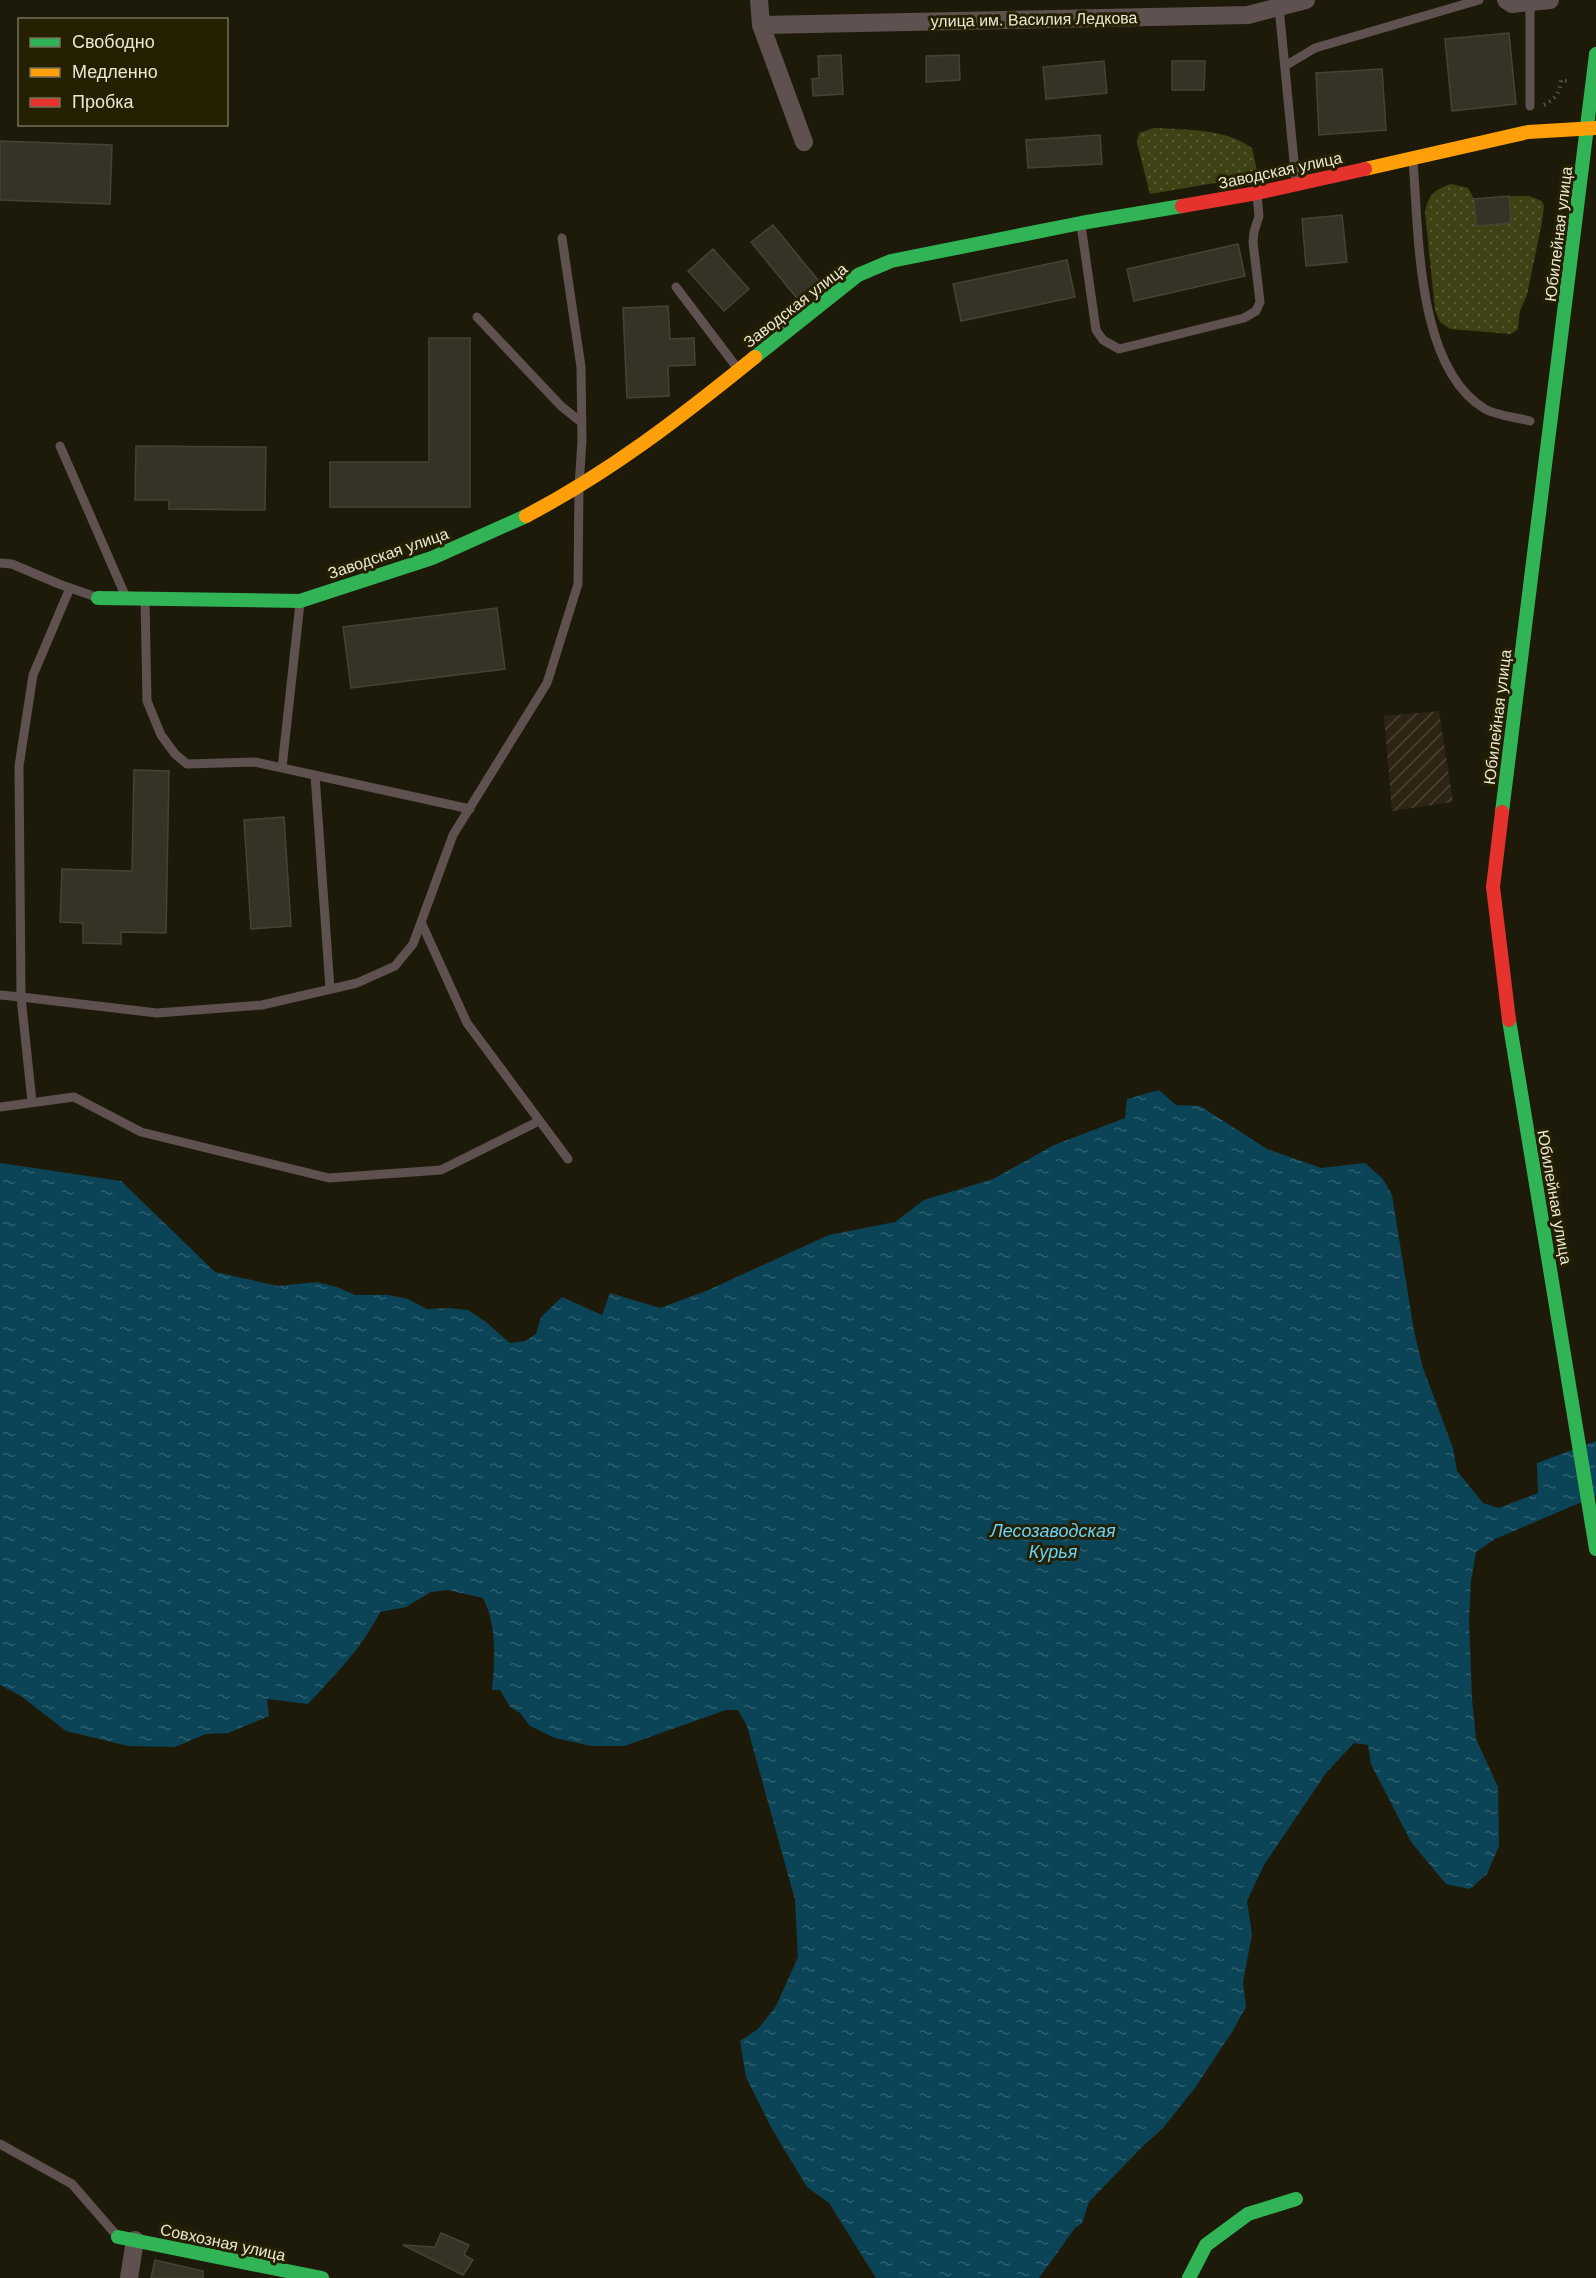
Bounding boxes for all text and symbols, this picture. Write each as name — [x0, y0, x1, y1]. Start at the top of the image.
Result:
street label: улица им. Василия Ледкова — [930, 9, 1138, 30]
legend — [18, 18, 228, 126]
text: Свободно — [72, 32, 155, 52]
text: Медленно — [72, 62, 158, 82]
text: Пробка — [72, 92, 135, 112]
street label: Заводская улица — [1217, 149, 1344, 192]
street label: Юбилейная улица — [1542, 165, 1575, 303]
street label: Заводская улица — [740, 260, 850, 351]
street label: Заводская улица — [326, 525, 451, 582]
street label: Юбилейная улица — [1481, 648, 1514, 786]
street label: Юбилейная улица — [1534, 1129, 1575, 1266]
water label: Лесозаводская Курья — [989, 1521, 1116, 1562]
street label: Совхозная улица — [159, 2221, 287, 2264]

